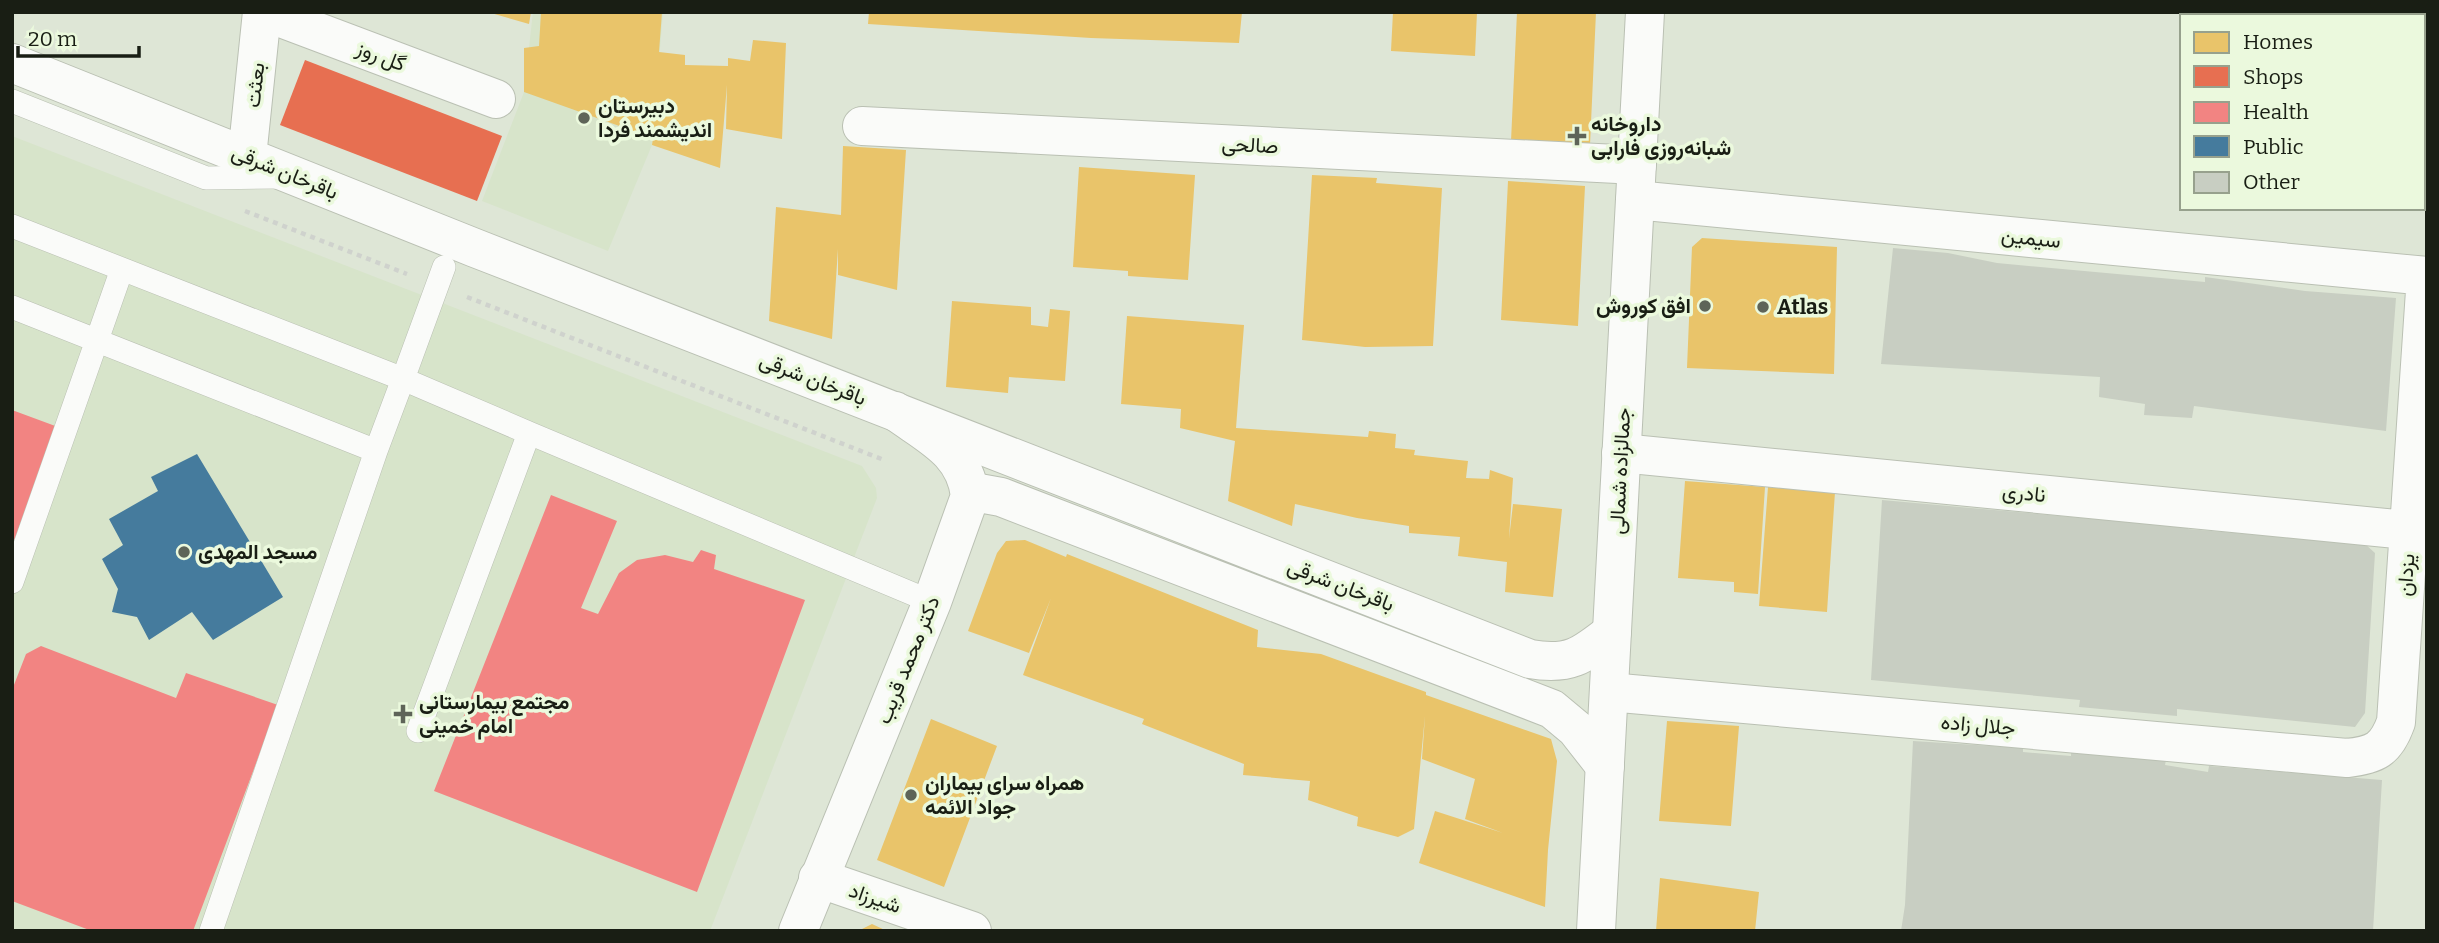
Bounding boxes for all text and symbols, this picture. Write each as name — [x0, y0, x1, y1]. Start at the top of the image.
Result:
scale bar — [18, 14, 138, 58]
legend — [2180, 14, 2425, 210]
text: 20 m — [28, 26, 77, 52]
text: Homes — [2243, 29, 2313, 55]
street label: گل روز — [352, 34, 409, 77]
street label: بعثت — [240, 61, 270, 109]
text: Shops — [2243, 64, 2303, 90]
place label: دبیرستان اندیشمند فردا — [598, 93, 712, 143]
text: Health — [2243, 99, 2309, 125]
marker: دبیرستان اندیشمند فردا — [576, 110, 592, 126]
place label: داروخانه شبانه‌روزی فارابی — [1591, 111, 1731, 161]
marker: داروخانه شبانه‌روزی فارابی — [1569, 128, 1585, 144]
street label: صالحی — [1221, 131, 1279, 159]
text: Public — [2243, 134, 2304, 160]
street label: باقرخان شرقی — [228, 139, 342, 205]
text: Other — [2243, 169, 2300, 195]
street label: سیمین — [2000, 222, 2062, 254]
place label: افق کوروش — [1596, 293, 1691, 319]
place label: Atlas — [1777, 294, 1828, 320]
marker: افق کوروش — [1697, 298, 1713, 314]
marker: Atlas — [1755, 299, 1771, 315]
street label: باقرخان شرقی — [756, 347, 870, 411]
street label: جمالزاده شمالی — [1604, 407, 1636, 535]
street label: نادری — [2001, 478, 2047, 508]
place label: مسجد المهدی — [198, 539, 317, 565]
marker: مسجد المهدی — [176, 544, 192, 560]
street label: باقرخان شرقی — [1284, 553, 1398, 617]
street label: یزدان — [2392, 553, 2420, 597]
street label: دکتر محمد قریب — [871, 592, 945, 728]
place label: مجتمع بیمارستانی امام خمینی — [419, 689, 569, 740]
marker: مجتمع بیمارستانی امام خمینی — [393, 704, 413, 724]
street label: جلال زاده — [1940, 709, 2016, 741]
place label: همراه سرای بیماران جواد الائمه — [925, 770, 1084, 820]
marker: همراه سرای بیماران جواد الائمه — [903, 787, 919, 803]
street label: شیرزاد — [846, 877, 904, 919]

